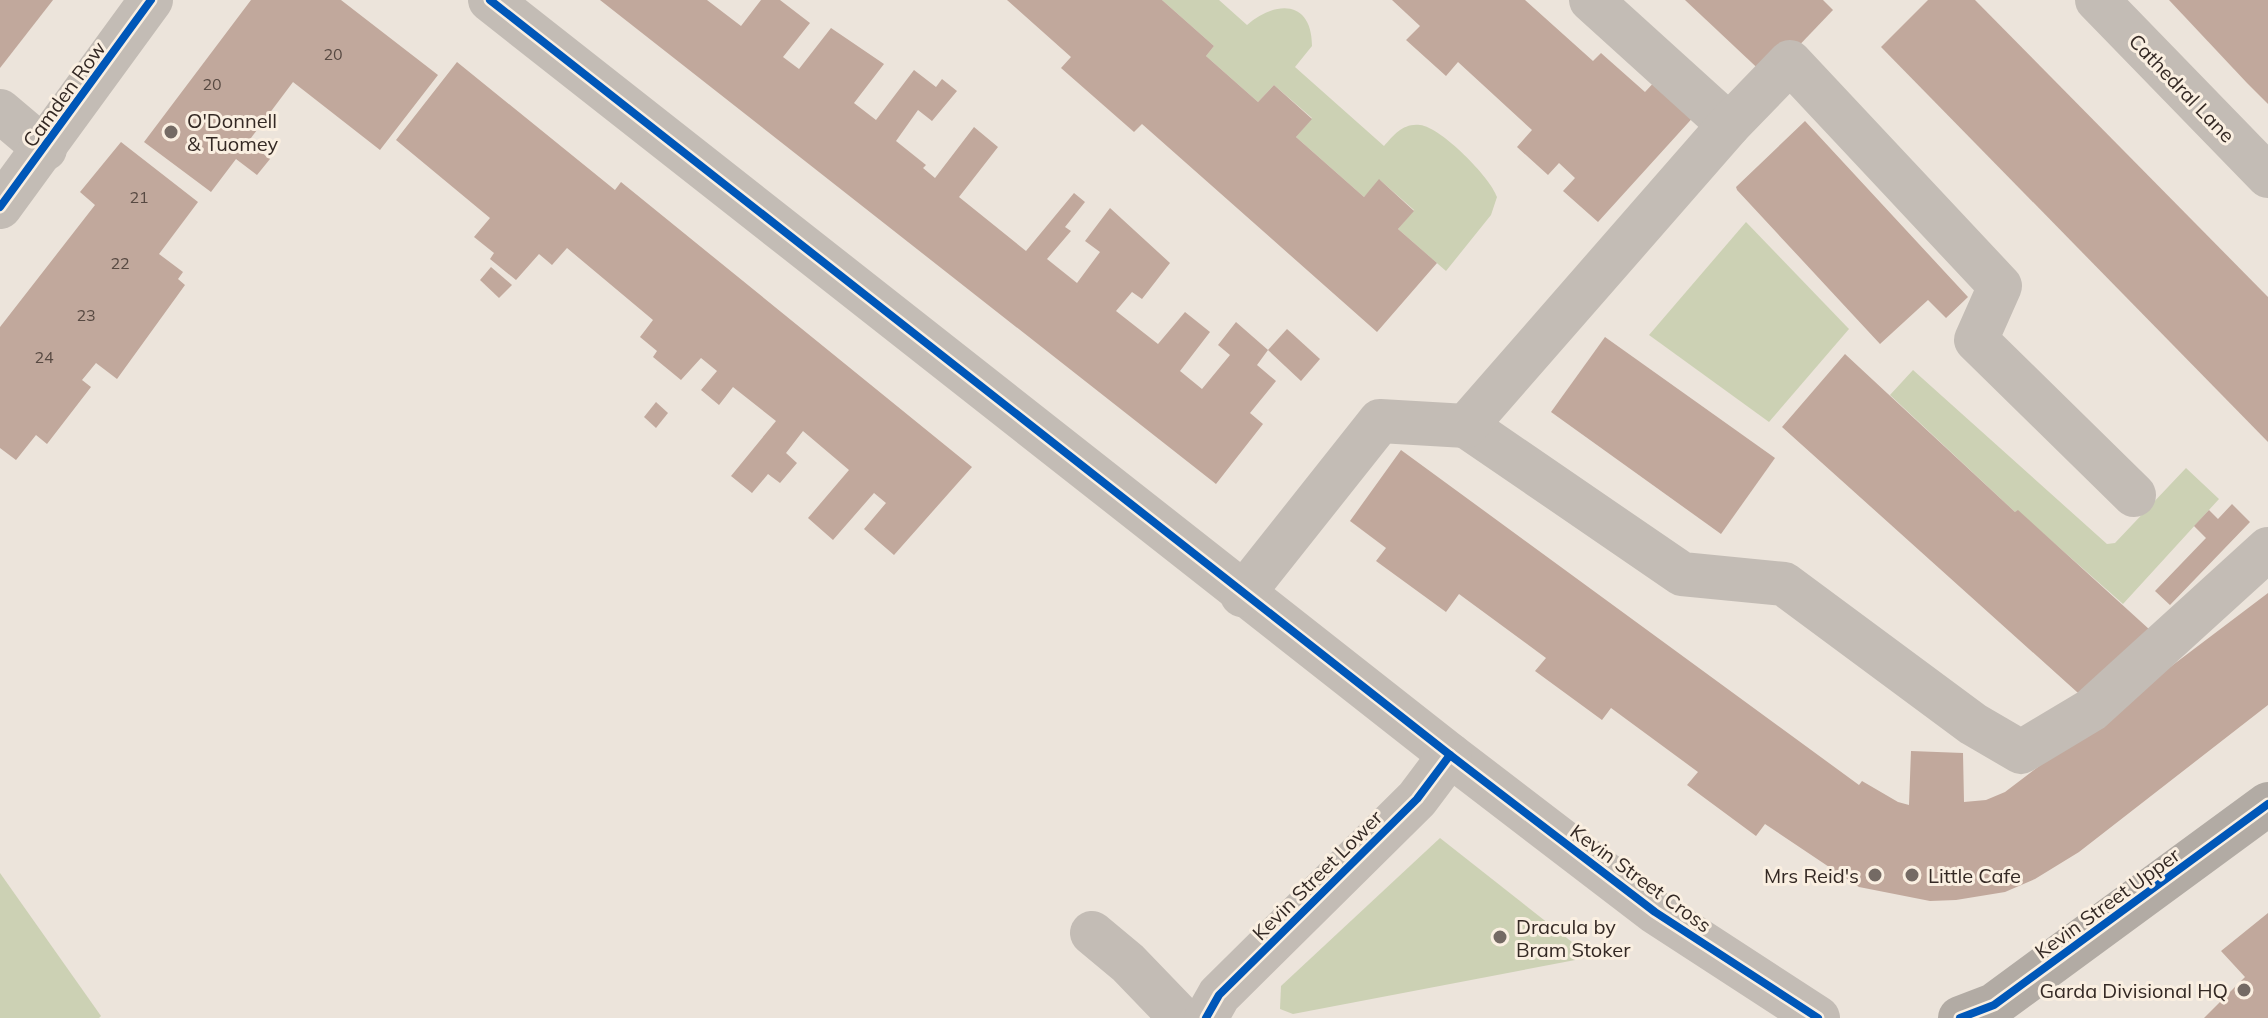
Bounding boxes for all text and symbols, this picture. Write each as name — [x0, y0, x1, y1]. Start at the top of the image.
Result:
street label: Cathedral Lane — [2124, 28, 2240, 148]
street label: Camden Row — [17, 36, 111, 152]
house number: 20 — [323, 44, 343, 64]
house number: 20 — [202, 74, 222, 94]
place label: O'Donnell & Tuomey — [187, 108, 279, 156]
marker: O'Donnell & Tuomey — [162, 123, 180, 141]
house number: 21 — [129, 187, 149, 207]
house number: 22 — [110, 253, 130, 273]
house number: 23 — [76, 305, 96, 325]
house number: 24 — [34, 347, 54, 367]
street label: Kevin Street Lower — [1247, 804, 1388, 945]
street label: Kevin Street Cross — [1566, 818, 1716, 938]
street label: Kevin Street Upper — [2030, 842, 2185, 964]
place label: Mrs Reid's — [1764, 863, 1859, 888]
place label: Little Cafe — [1928, 863, 2021, 888]
marker: Mrs Reid's — [1866, 866, 1884, 884]
marker: Little Cafe — [1903, 866, 1921, 884]
place label: Dracula by Bram Stoker — [1516, 914, 1631, 962]
marker: Dracula by Bram Stoker — [1491, 928, 1509, 946]
place label: Garda Divisional HQ — [2039, 978, 2228, 1003]
marker: Garda Divisional HQ — [2235, 981, 2253, 999]

